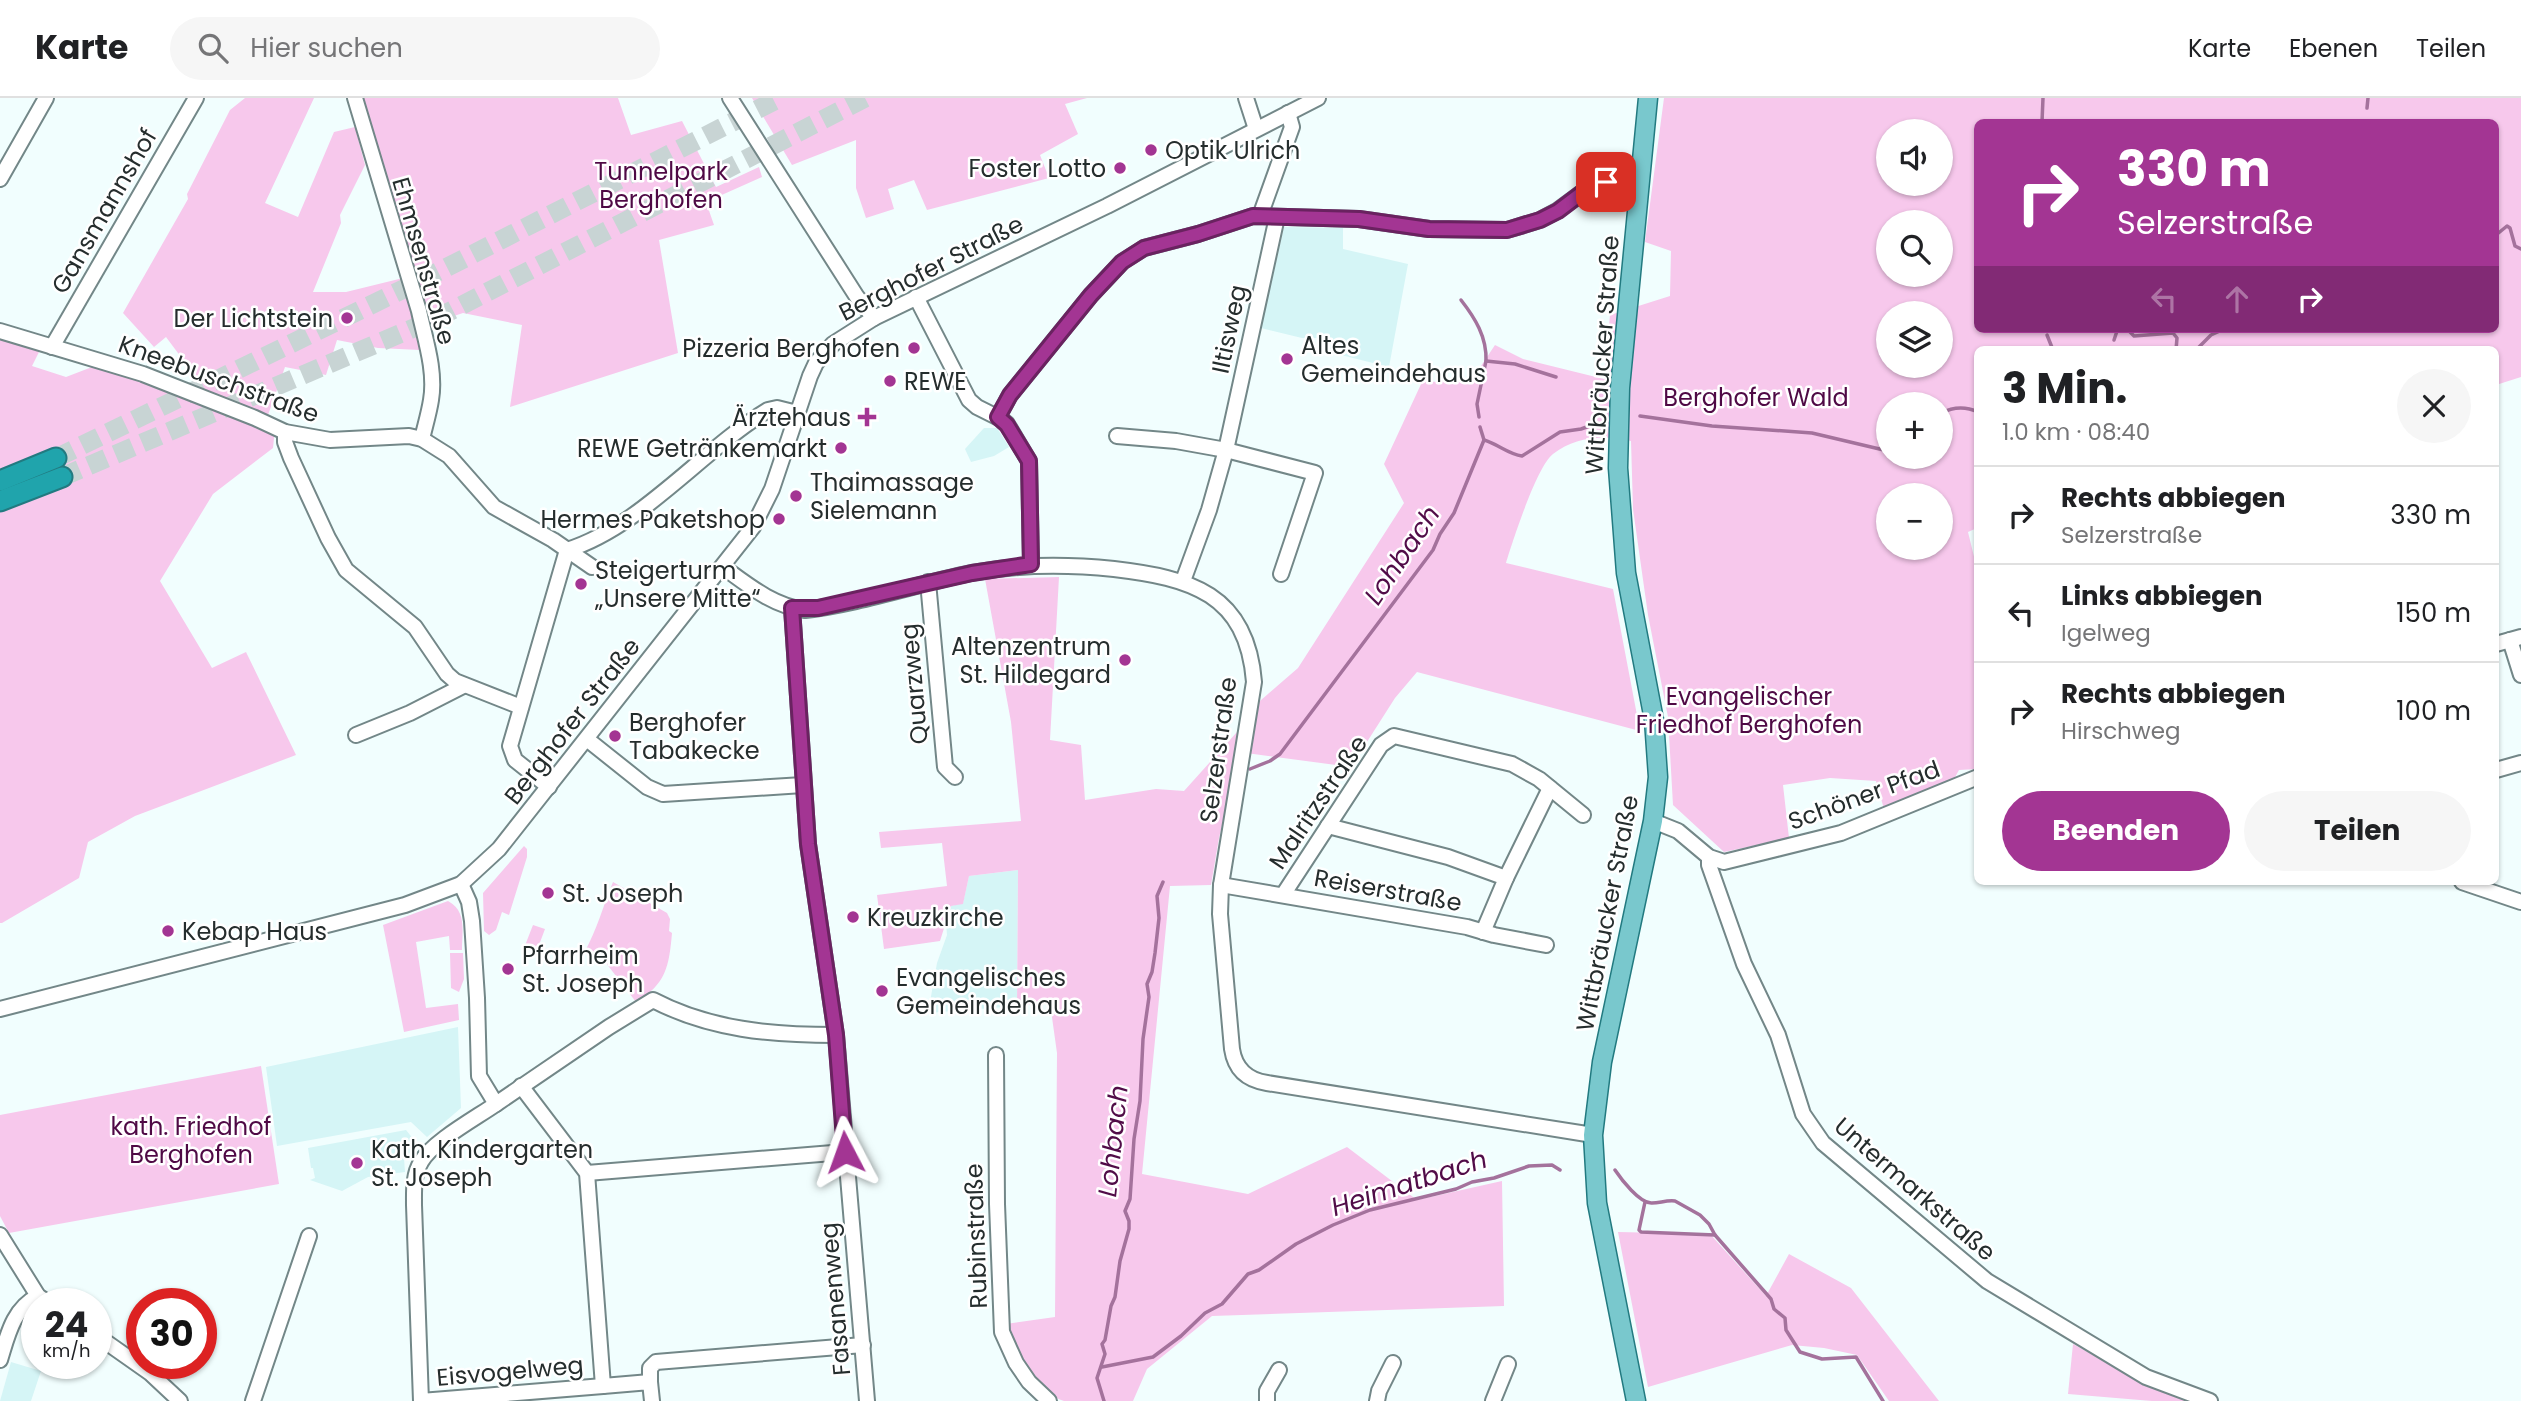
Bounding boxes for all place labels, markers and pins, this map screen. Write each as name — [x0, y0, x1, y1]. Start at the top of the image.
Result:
place label: Optik Ulrich — [1165, 134, 1300, 167]
marker: Optik Ulrich — [1143, 142, 1159, 158]
place label: Foster Lotto — [968, 152, 1106, 185]
pin — [1576, 152, 1636, 212]
marker: Foster Lotto — [1112, 160, 1128, 176]
place label: Der Lichtstein — [173, 302, 333, 335]
marker: Der Lichtstein — [339, 310, 355, 326]
place label: Altes Gemeindehaus — [1301, 329, 1486, 390]
place label: Pizzeria Berghofen — [682, 332, 900, 365]
marker: Pizzeria Berghofen — [906, 340, 922, 356]
marker: Altes Gemeindehaus — [1279, 351, 1295, 367]
place label: REWE — [904, 365, 967, 398]
marker: REWE — [882, 373, 898, 389]
place label: Ärztehaus — [732, 401, 851, 434]
marker: Ärztehaus — [857, 407, 877, 427]
place label: REWE Getränkemarkt — [577, 432, 827, 465]
marker: REWE Getränkemarkt — [833, 440, 849, 456]
place label: Thaimassage Sielemann — [810, 466, 974, 527]
marker: Thaimassage Sielemann — [788, 488, 804, 504]
place label: Hermes Paketshop — [540, 503, 765, 536]
marker: Hermes Paketshop — [771, 511, 787, 527]
place label: Steigerturm „Unsere Mitte“ — [594, 554, 761, 615]
marker: Steigerturm „Unsere Mitte“ — [573, 576, 589, 592]
place label: Altenzentrum St. Hildegard — [951, 630, 1111, 691]
marker: Altenzentrum St. Hildegard — [1117, 652, 1133, 668]
place label: Berghofer Tabakecke — [629, 706, 760, 767]
marker: Berghofer Tabakecke — [607, 728, 623, 744]
place label: St. Joseph — [562, 877, 683, 910]
marker: St. Joseph — [540, 885, 556, 901]
place label: Kreuzkirche — [867, 901, 1004, 934]
marker: Kreuzkirche — [845, 909, 861, 925]
place label: Kebap Haus — [182, 915, 327, 948]
marker: Kebap Haus — [160, 923, 176, 939]
place label: Pfarrheim St. Joseph — [522, 939, 643, 1000]
marker: Pfarrheim St. Joseph — [500, 961, 516, 977]
place label: Evangelisches Gemeindehaus — [896, 961, 1081, 1022]
marker: Evangelisches Gemeindehaus — [874, 983, 890, 999]
place label: Kath. Kindergarten St. Joseph — [371, 1133, 593, 1194]
marker: Kath. Kindergarten St. Joseph — [349, 1155, 365, 1171]

